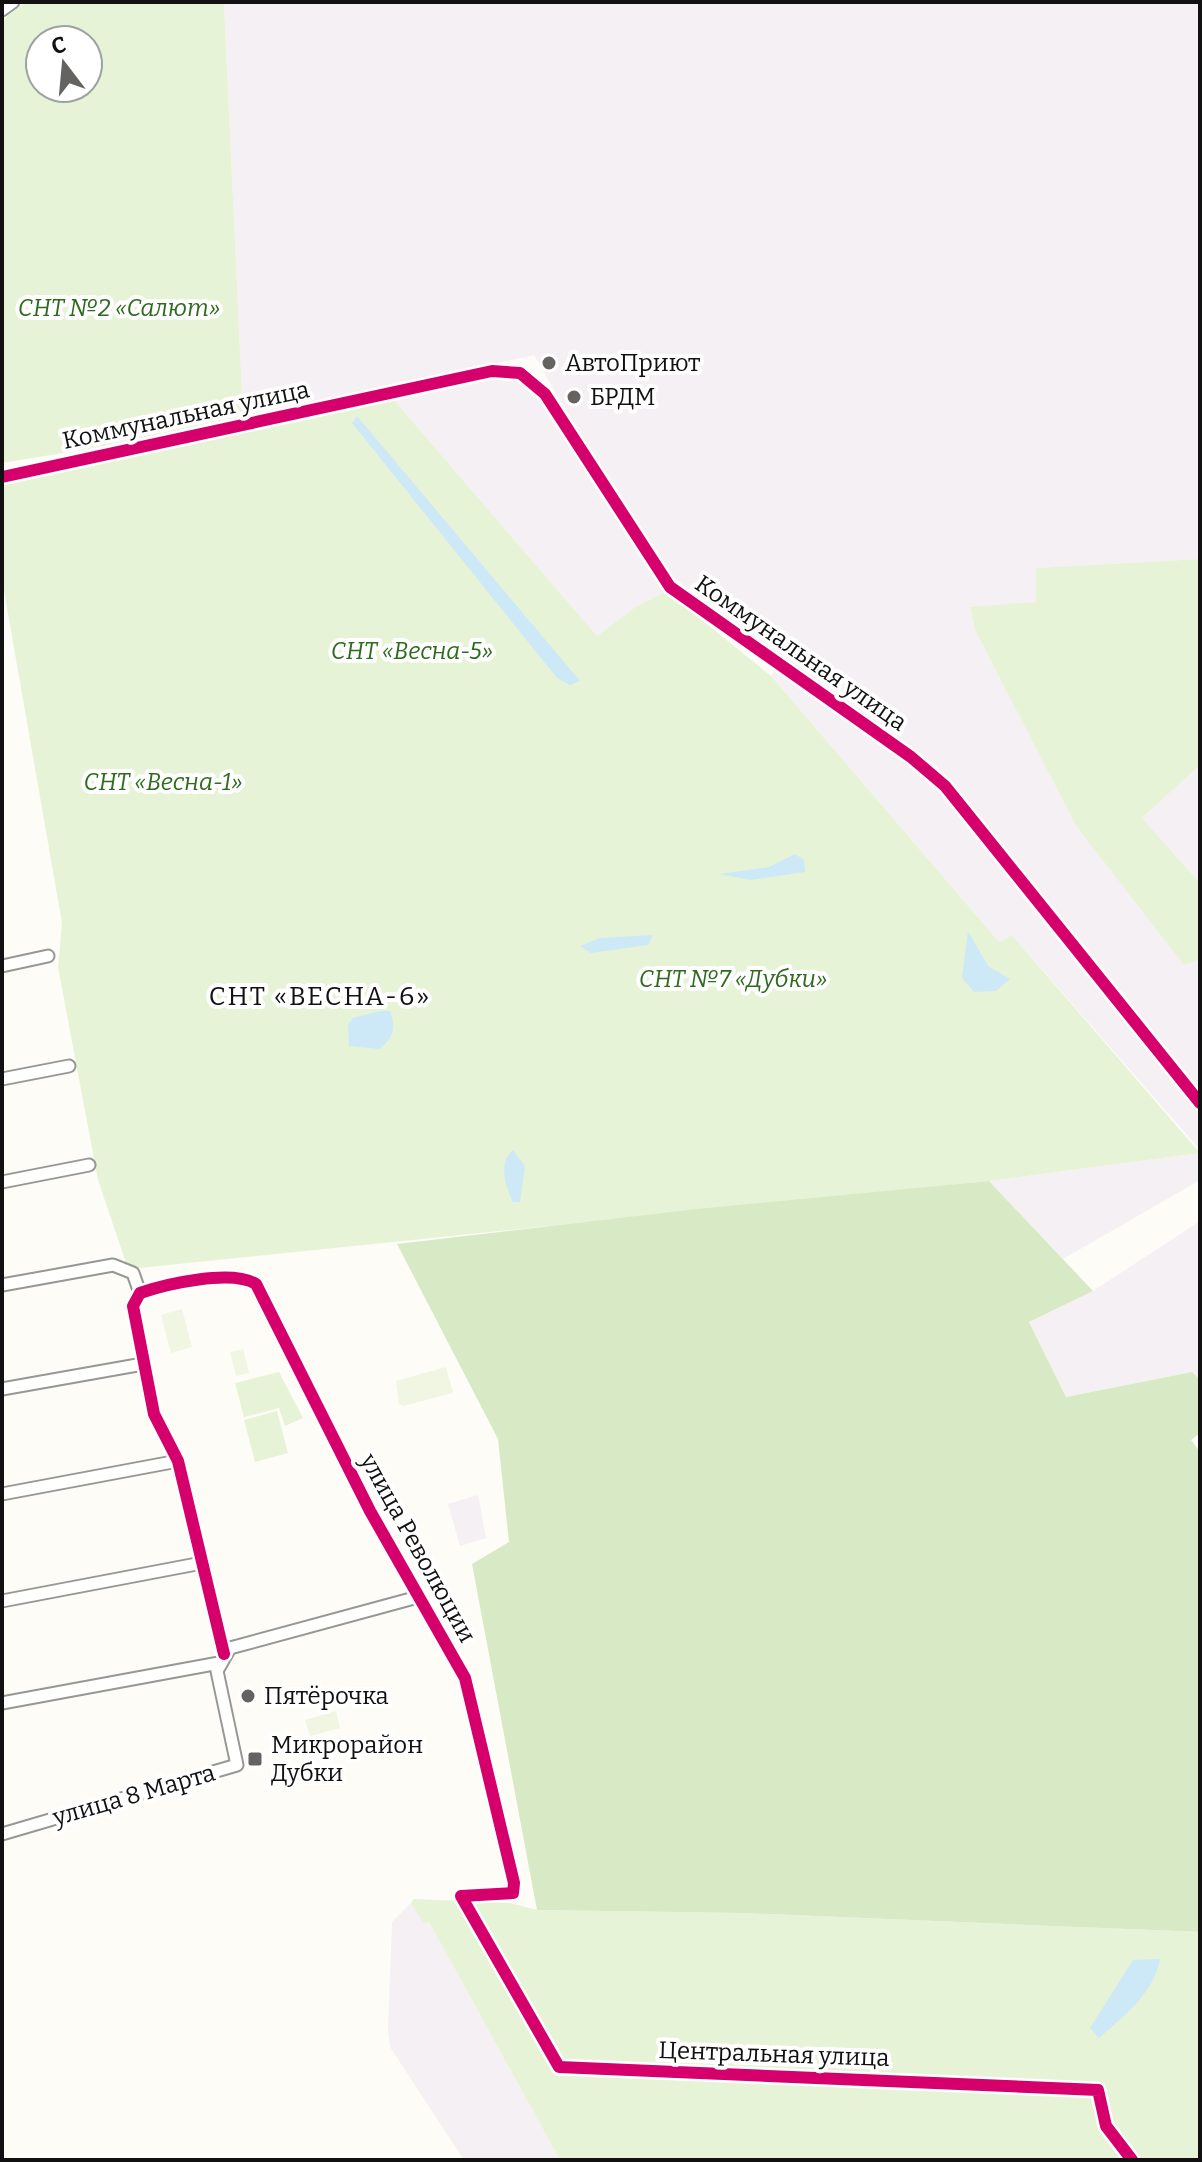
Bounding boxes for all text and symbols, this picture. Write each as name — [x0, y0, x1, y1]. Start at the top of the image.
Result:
north arrow — [24, 24, 104, 104]
text: С — [48, 30, 69, 60]
park label: СНТ №2 «Салют» — [18, 294, 220, 322]
place label: АвтоПриют — [565, 349, 700, 377]
marker: АвтоПриют — [540, 354, 558, 372]
street label: Коммунальная улица — [60, 375, 312, 455]
place label: БРДМ — [590, 383, 655, 411]
marker: БРДМ — [565, 388, 583, 406]
street label: Коммунальная улица — [690, 569, 912, 737]
park label: СНТ «Весна-5» — [331, 637, 493, 665]
park label: СНТ «Весна-1» — [83, 768, 243, 796]
park label: СНТ №7 «Дубки» — [639, 965, 827, 993]
district label: СНТ «ВЕСНА-6» — [209, 981, 431, 1012]
street label: улица Революции — [354, 1448, 481, 1647]
place label: Пятёрочка — [264, 1682, 389, 1710]
marker: Пятёрочка — [239, 1687, 257, 1705]
place label: Микрорайон Дубки — [271, 1731, 423, 1787]
marker: Микрорайон Дубки — [246, 1750, 264, 1768]
street label: улица 8 Марта — [49, 1758, 218, 1832]
street label: Центральная улица — [658, 2036, 890, 2072]

